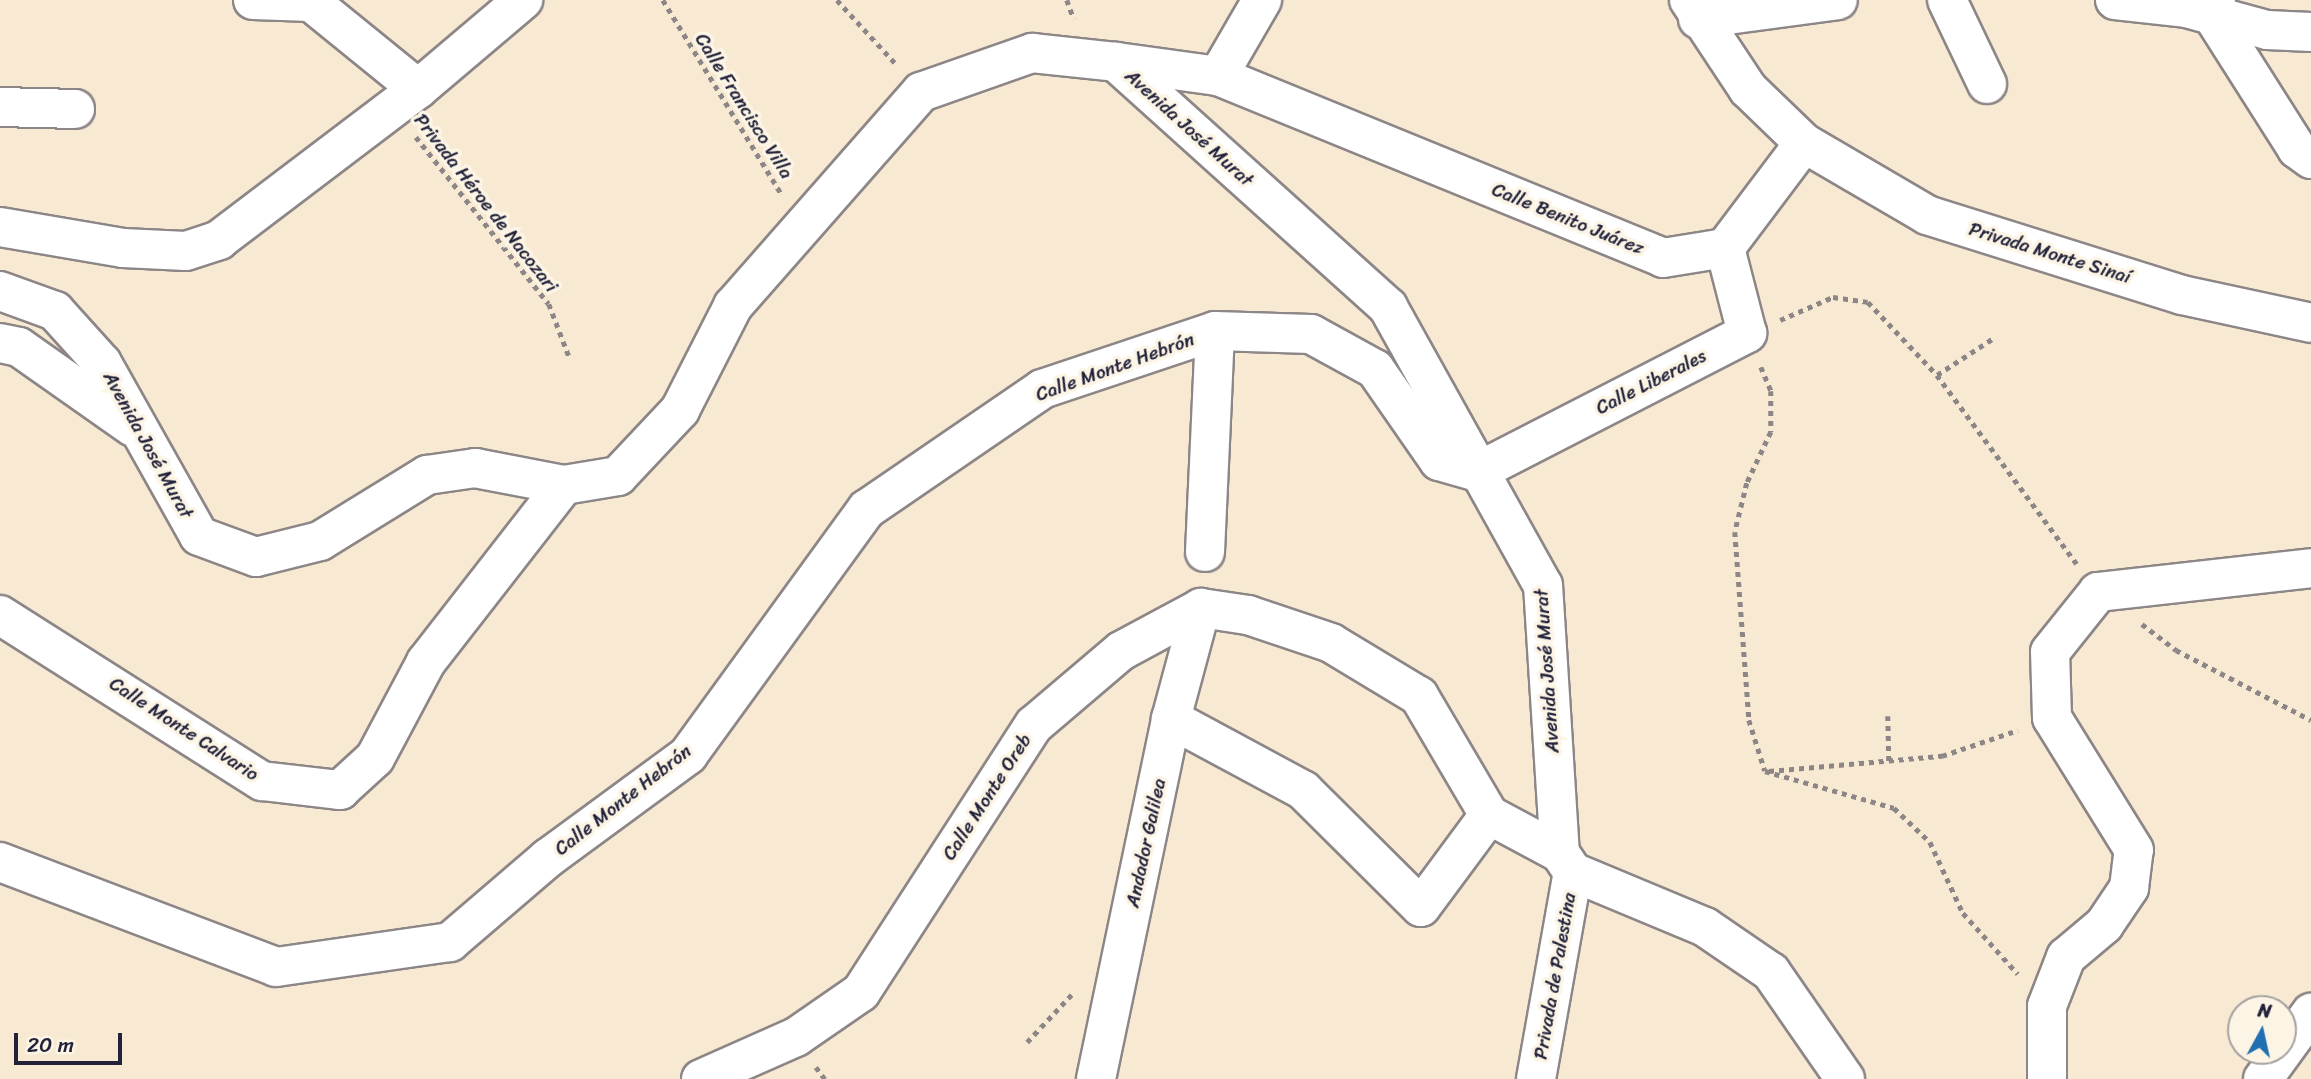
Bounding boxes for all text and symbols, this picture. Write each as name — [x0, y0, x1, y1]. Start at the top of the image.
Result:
street label: Calle Francisco Villa — [690, 28, 798, 184]
street label: Avenida José Murat — [1120, 65, 1258, 191]
street label: Privada Héroe de Nacozari — [409, 109, 563, 297]
street label: Calle Benito Juárez — [1489, 178, 1647, 260]
street label: Privada Monte Sinaí — [1966, 218, 2134, 288]
street label: Calle Monte Hebrón — [1033, 328, 1197, 406]
street label: Calle Liberales — [1591, 344, 1711, 420]
street label: Avenida José Murat — [98, 368, 198, 522]
street label: Avenida José Murat — [1530, 588, 1564, 754]
street label: Calle Monte Calvario — [105, 672, 263, 786]
street label: Calle Monte Oreb — [938, 730, 1036, 864]
street label: Calle Monte Hebrón — [550, 740, 696, 860]
street label: Andador Galilea — [1121, 777, 1171, 909]
street label: Privada de Palestina — [1529, 890, 1581, 1062]
text: N — [2256, 993, 2274, 1028]
north arrow — [2227, 995, 2297, 1065]
scale bar — [18, 1020, 126, 1064]
text: 20 m — [27, 1026, 74, 1064]

